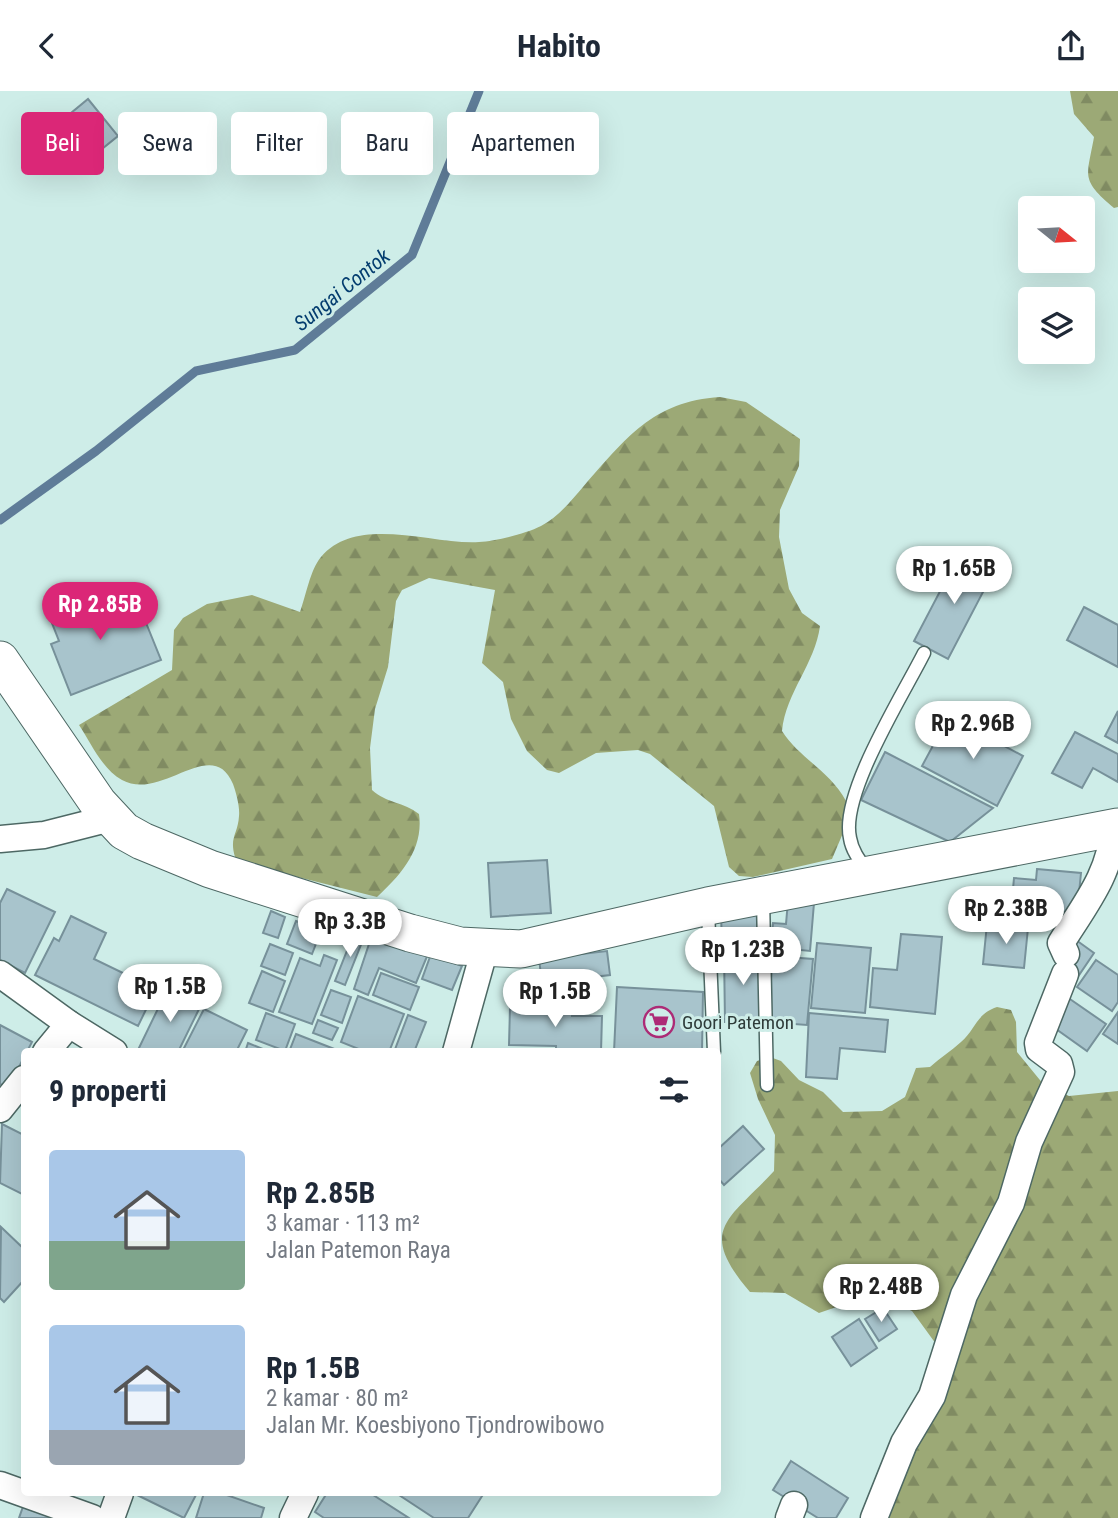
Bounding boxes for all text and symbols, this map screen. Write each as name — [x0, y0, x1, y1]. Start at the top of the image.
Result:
icon: back — [28, 27, 66, 65]
text: Habito — [517, 27, 601, 65]
icon: share — [1052, 27, 1090, 65]
chip: Beli — [21, 112, 104, 175]
chip: Sewa — [118, 112, 217, 175]
chip: Filter — [231, 112, 327, 175]
chip: Baru — [341, 112, 433, 175]
chip: Apartemen — [447, 112, 599, 175]
north arrow — [1018, 196, 1096, 273]
map controls — [1018, 196, 1095, 364]
water label: Sungai Contok — [289, 244, 395, 336]
button: layers — [1018, 287, 1095, 364]
pin: Rp 1.65B — [882, 547, 1026, 606]
text: Rp 1.65B — [912, 555, 996, 582]
pin: Rp 2.85B — [28, 582, 172, 642]
text: Rp 2.85B — [58, 591, 142, 618]
pin: Rp 2.96B — [901, 701, 1045, 761]
text: Rp 2.96B — [931, 710, 1015, 737]
pin: Rp 2.38B — [934, 887, 1078, 946]
text: Rp 2.38B — [964, 895, 1048, 922]
pin: Rp 3.3B — [285, 899, 415, 959]
text: Rp 3.3B — [314, 908, 386, 935]
pin: Rp 1.23B — [671, 927, 815, 987]
text: Rp 1.23B — [701, 936, 785, 963]
pin: Rp 1.5B — [105, 965, 235, 1024]
pin: Rp 1.5B — [490, 969, 620, 1029]
text: Rp 1.5B — [134, 973, 206, 1000]
text: Rp 1.5B — [519, 978, 591, 1005]
supermarket icon: Goori Patemon — [642, 1005, 676, 1039]
place label: Goori Patemon — [682, 1011, 794, 1034]
icon: filters — [655, 1071, 693, 1109]
text: 9 properti — [49, 1073, 167, 1108]
text: Rp 2.85B — [266, 1175, 375, 1210]
icon: home — [105, 1178, 189, 1262]
text: 3 kamar · 113 m² — [266, 1210, 420, 1237]
text: Jalan Patemon Raya — [266, 1237, 451, 1264]
pin: Rp 2.48B — [809, 1265, 953, 1324]
text: Rp 2.48B — [839, 1273, 923, 1300]
text: Rp 1.5B — [266, 1350, 360, 1385]
icon: home — [105, 1353, 189, 1437]
text: 2 kamar · 80 m² — [266, 1385, 408, 1412]
text: Jalan Mr. Koesbiyono Tjondrowibowo — [266, 1412, 605, 1439]

